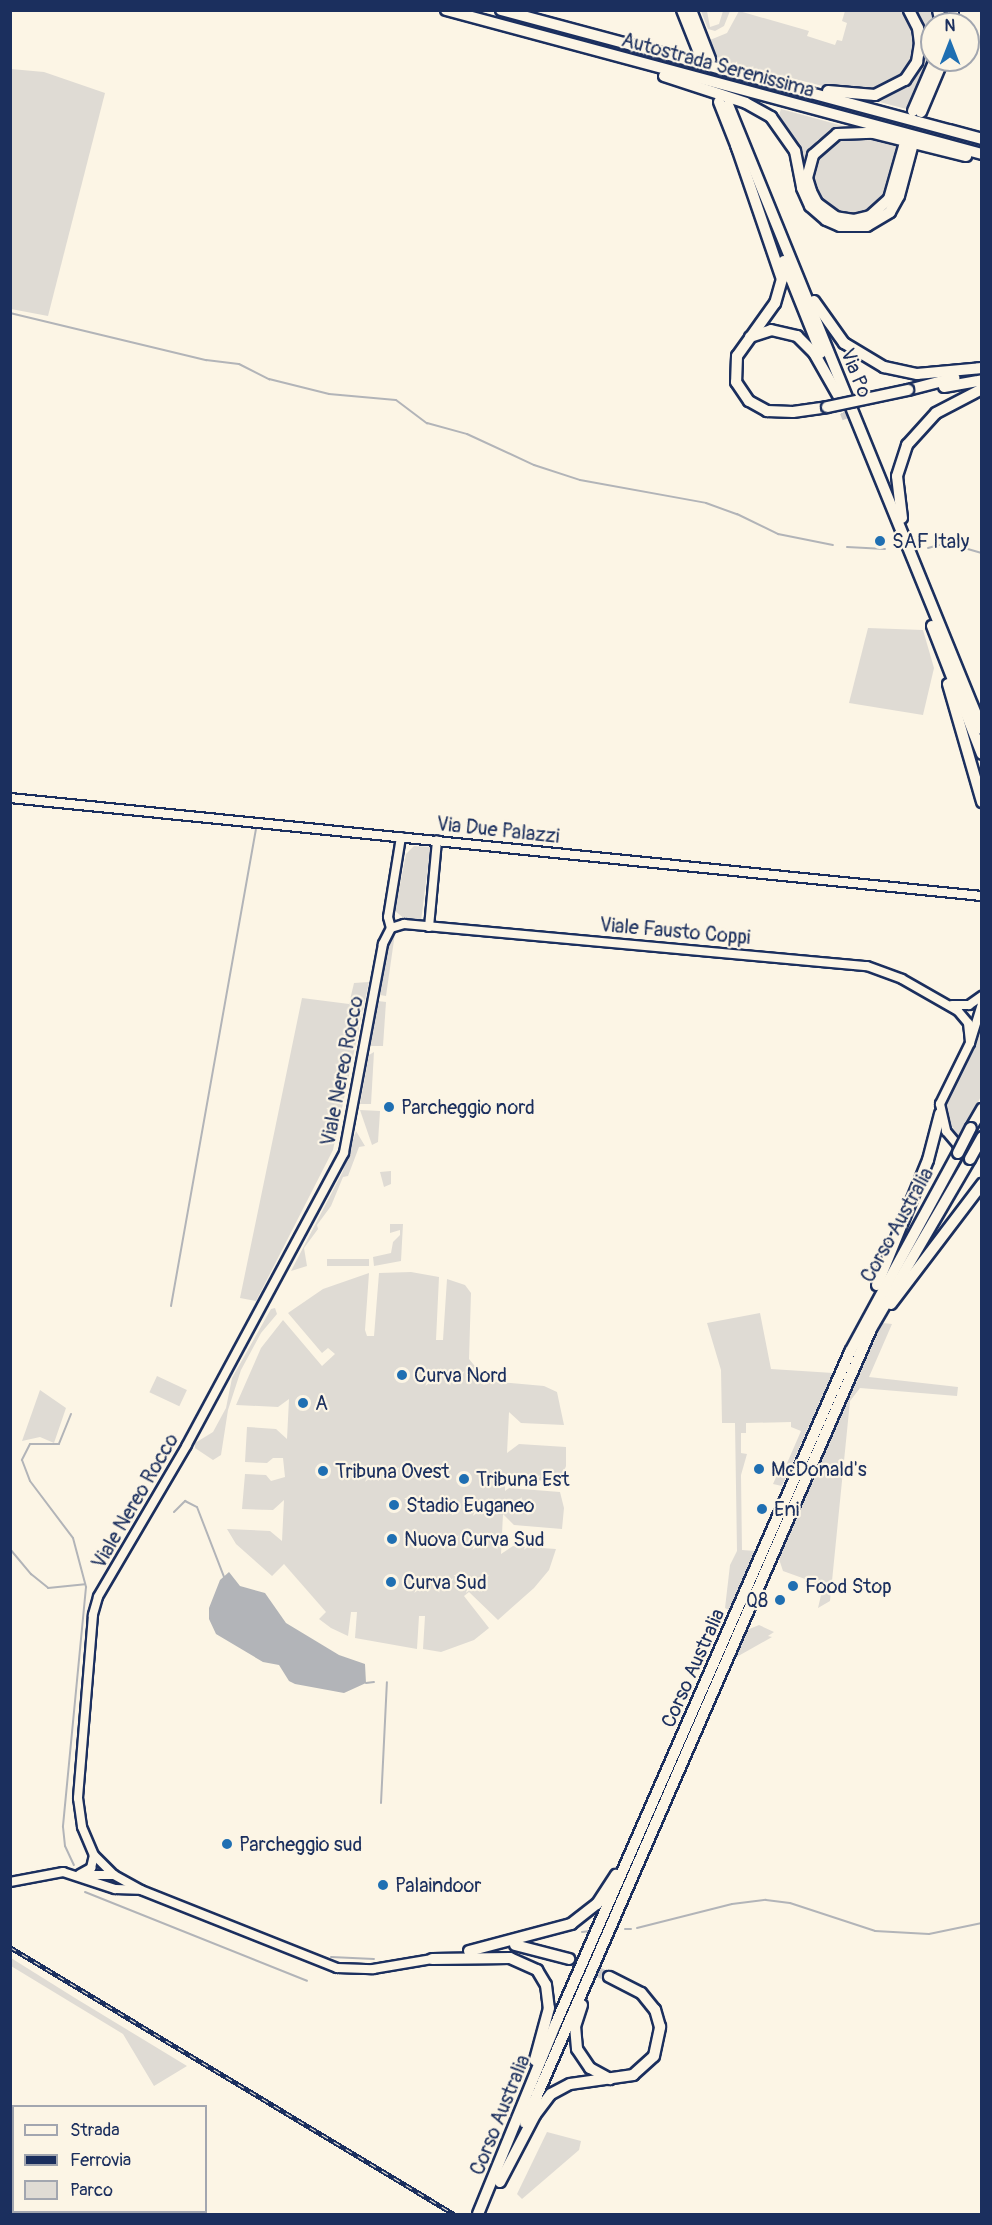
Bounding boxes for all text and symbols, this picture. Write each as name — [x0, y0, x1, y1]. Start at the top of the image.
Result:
north arrow — [920, 12, 980, 72]
text: N — [945, 16, 955, 36]
street label: Autostrada Serenissima — [619, 28, 817, 102]
street label: Via Po — [835, 345, 877, 401]
place label: SAF Italy — [892, 529, 969, 553]
marker: SAF Italy — [873, 534, 887, 548]
street label: Via Due Palazzi — [435, 812, 561, 848]
street label: Viale Fausto Coppi — [599, 912, 751, 950]
street label: Viale Nereo Rocco — [316, 994, 368, 1148]
place label: Parcheggio nord — [401, 1095, 535, 1119]
marker: Parcheggio nord — [382, 1100, 396, 1114]
street label: Corso Australia — [856, 1163, 938, 1287]
place label: Curva Nord — [414, 1363, 507, 1387]
marker: Curva Nord — [395, 1368, 409, 1382]
place label: A — [315, 1391, 328, 1415]
marker: A — [296, 1396, 310, 1410]
street label: Viale Nereo Rocco — [87, 1429, 183, 1573]
place label: McDonald's — [771, 1457, 867, 1481]
place label: Tribuna Ovest — [335, 1459, 450, 1483]
marker: McDonald's — [752, 1462, 766, 1476]
marker: Tribuna Ovest — [316, 1464, 330, 1478]
place label: Tribuna Est — [476, 1467, 569, 1491]
marker: Tribuna Est — [457, 1472, 471, 1486]
place label: Stadio Euganeo — [406, 1493, 535, 1517]
place label: Eni — [774, 1497, 799, 1521]
marker: Stadio Euganeo — [387, 1498, 401, 1512]
marker: Eni — [755, 1502, 769, 1516]
place label: Nuova Curva Sud — [404, 1527, 545, 1551]
marker: Nuova Curva Sud — [385, 1532, 399, 1546]
place label: Curva Sud — [403, 1570, 487, 1594]
place label: Food Stop — [805, 1574, 892, 1598]
marker: Curva Sud — [384, 1575, 398, 1589]
marker: Food Stop — [786, 1579, 800, 1593]
place label: Q8 — [746, 1588, 768, 1612]
marker: Q8 — [773, 1593, 787, 1607]
street label: Corso Australia — [656, 1605, 730, 1731]
place label: Parcheggio sud — [239, 1832, 362, 1856]
marker: Parcheggio sud — [220, 1837, 234, 1851]
place label: Palaindoor — [395, 1873, 481, 1897]
marker: Palaindoor — [376, 1878, 390, 1892]
street label: Corso Australia — [465, 2051, 535, 2179]
legend — [12, 2105, 207, 2213]
text: Strada — [70, 2119, 120, 2142]
text: Ferrovia — [70, 2149, 131, 2172]
text: Parco — [70, 2179, 113, 2202]

